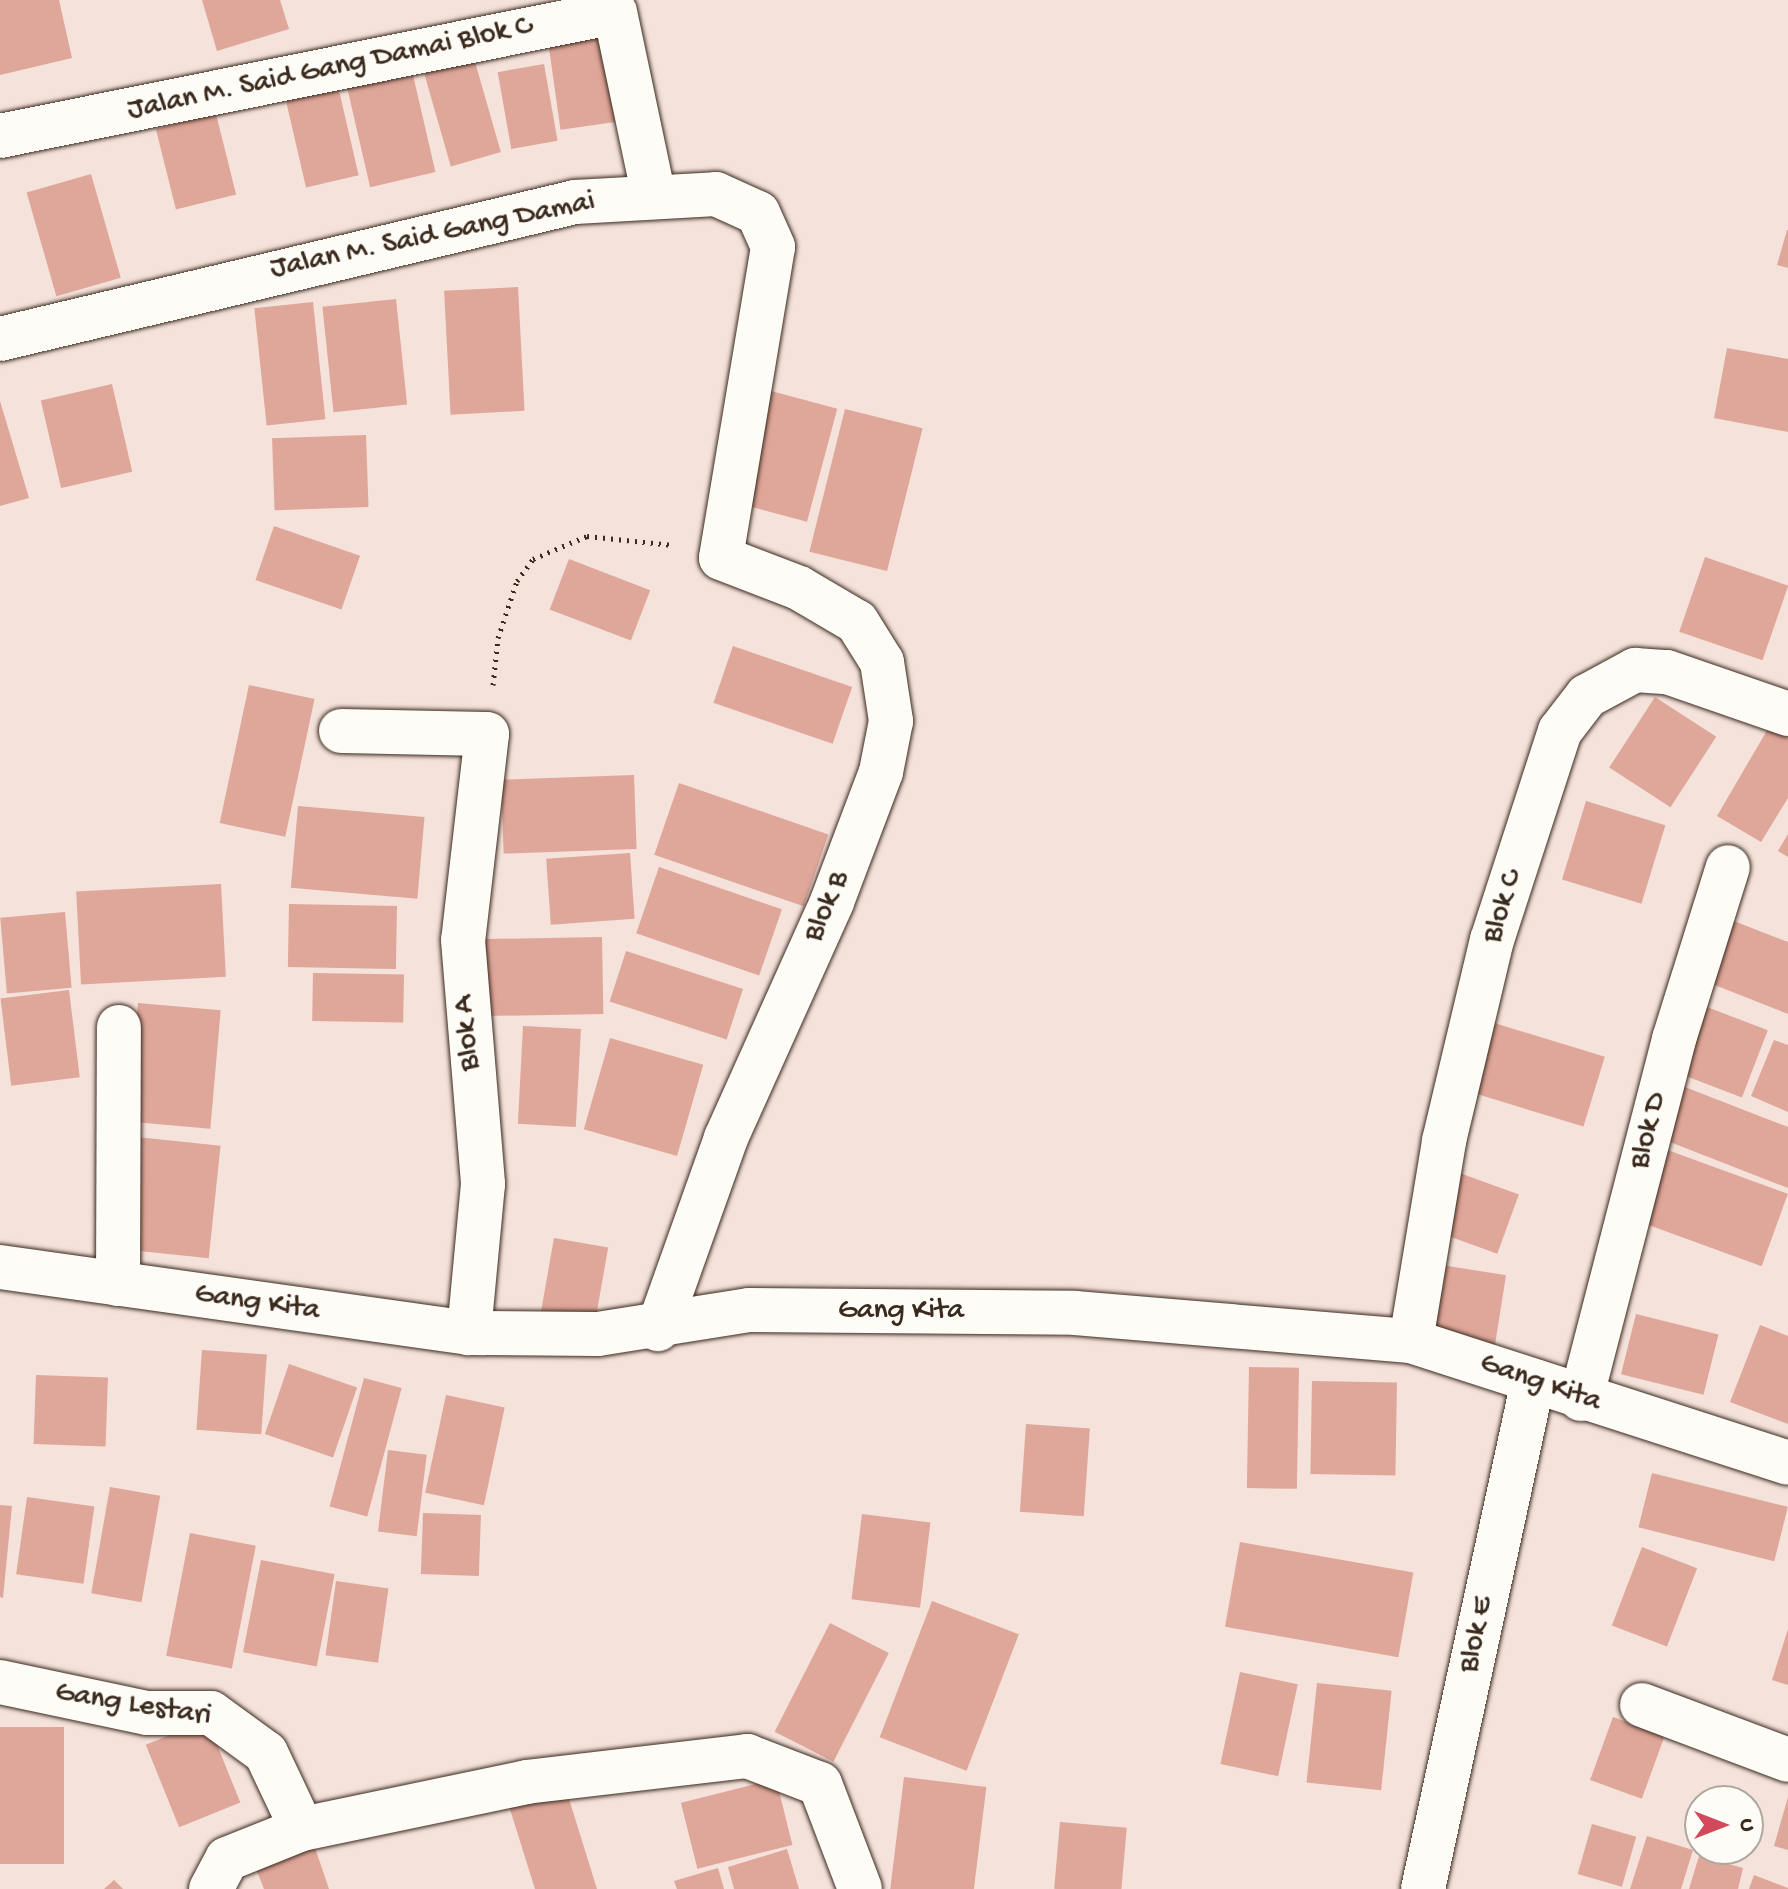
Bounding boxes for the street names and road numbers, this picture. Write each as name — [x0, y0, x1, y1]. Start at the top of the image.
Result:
street label: Jalan M. Said Gang Damai Blok C — [125, 10, 535, 130]
street label: Jalan M. Said Gang Damai — [267, 185, 599, 289]
street label: Blok B — [797, 866, 859, 948]
street label: Blok C — [1476, 866, 1532, 948]
street label: Blok A — [448, 994, 490, 1072]
street label: Blok D — [1623, 1089, 1677, 1173]
street label: Gang Kita — [192, 1277, 322, 1331]
street label: Gang Kita — [838, 1294, 964, 1330]
street label: Gang Kita — [1475, 1346, 1605, 1422]
street label: Blok E — [1452, 1594, 1504, 1676]
street label: Gang Lestari — [52, 1676, 214, 1736]

